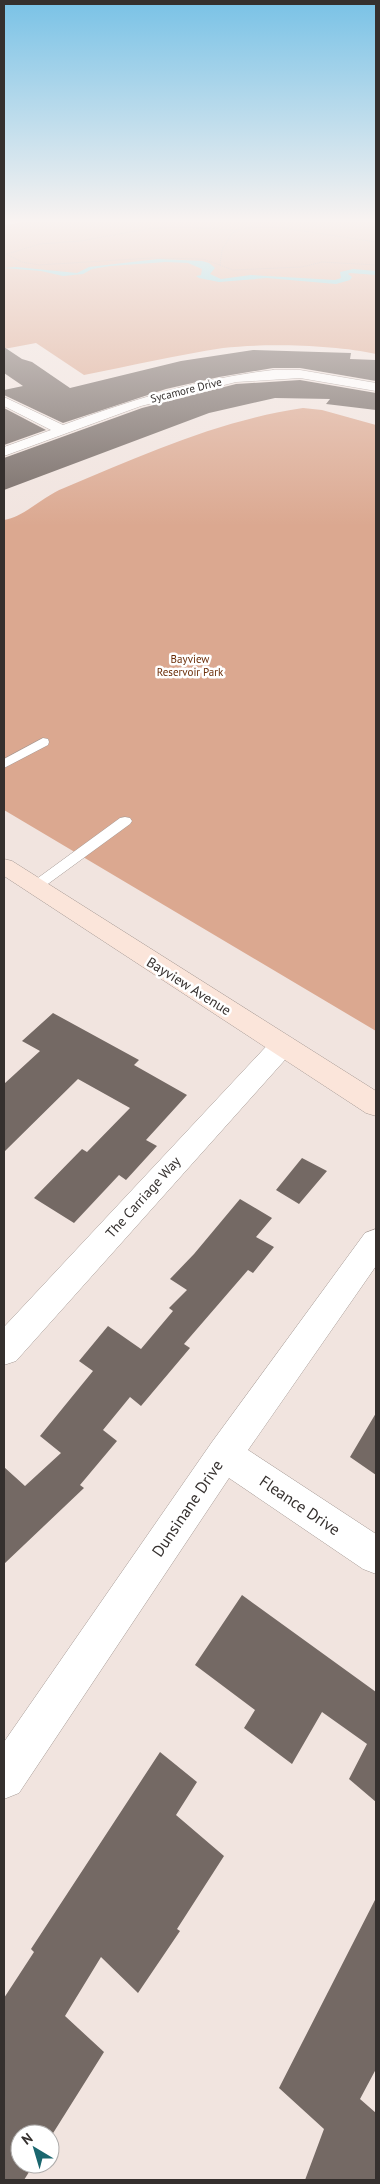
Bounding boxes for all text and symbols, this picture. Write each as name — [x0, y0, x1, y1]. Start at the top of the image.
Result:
street label: Sycamore Drive — [149, 374, 224, 406]
park label: Bayview Reservoir Park — [157, 652, 224, 679]
street label: Bayview Avenue — [143, 953, 235, 1019]
street label: The Carriage Way — [102, 1152, 185, 1242]
street label: Dunsinane Drive — [147, 1456, 227, 1560]
street label: Fleance Drive — [256, 1471, 344, 1539]
north arrow — [10, 2124, 60, 2174]
text: N — [18, 2129, 36, 2149]

